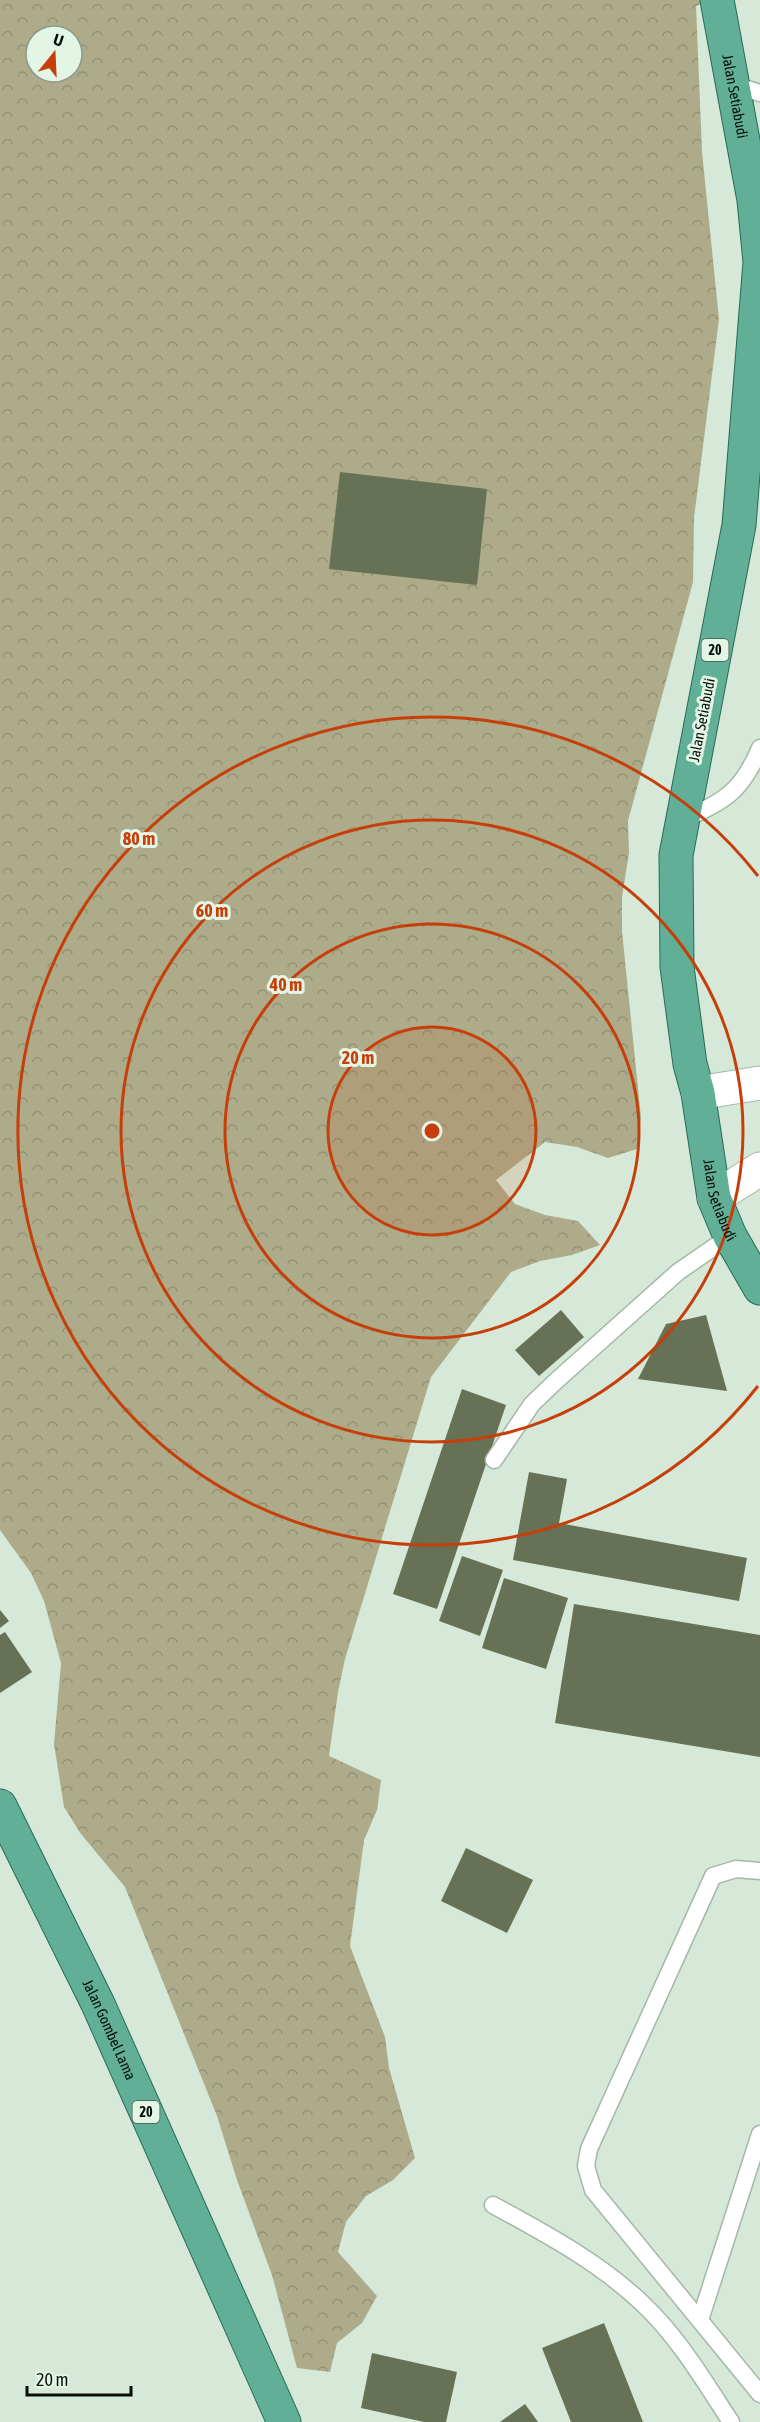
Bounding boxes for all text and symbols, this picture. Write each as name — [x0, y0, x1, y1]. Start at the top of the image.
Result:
north arrow — [24, 24, 84, 84]
text: U — [51, 30, 66, 50]
street label: Jalan Setiabudi — [719, 53, 751, 140]
road number: 20 — [702, 639, 728, 661]
street label: Jalan Setiabudi — [685, 677, 718, 763]
text: 80 m — [123, 828, 155, 849]
text: 60 m — [196, 900, 228, 921]
text: 40 m — [269, 974, 302, 995]
text: 20 m — [342, 1047, 374, 1068]
centre of rings — [422, 1121, 442, 1141]
street label: Jalan Setiabudi — [700, 1158, 740, 1244]
street label: Jalan Gombel Lama — [79, 1977, 140, 2082]
road number: 20 — [132, 2101, 160, 2123]
scale bar — [27, 2359, 130, 2397]
text: 20 m — [36, 2369, 68, 2390]

